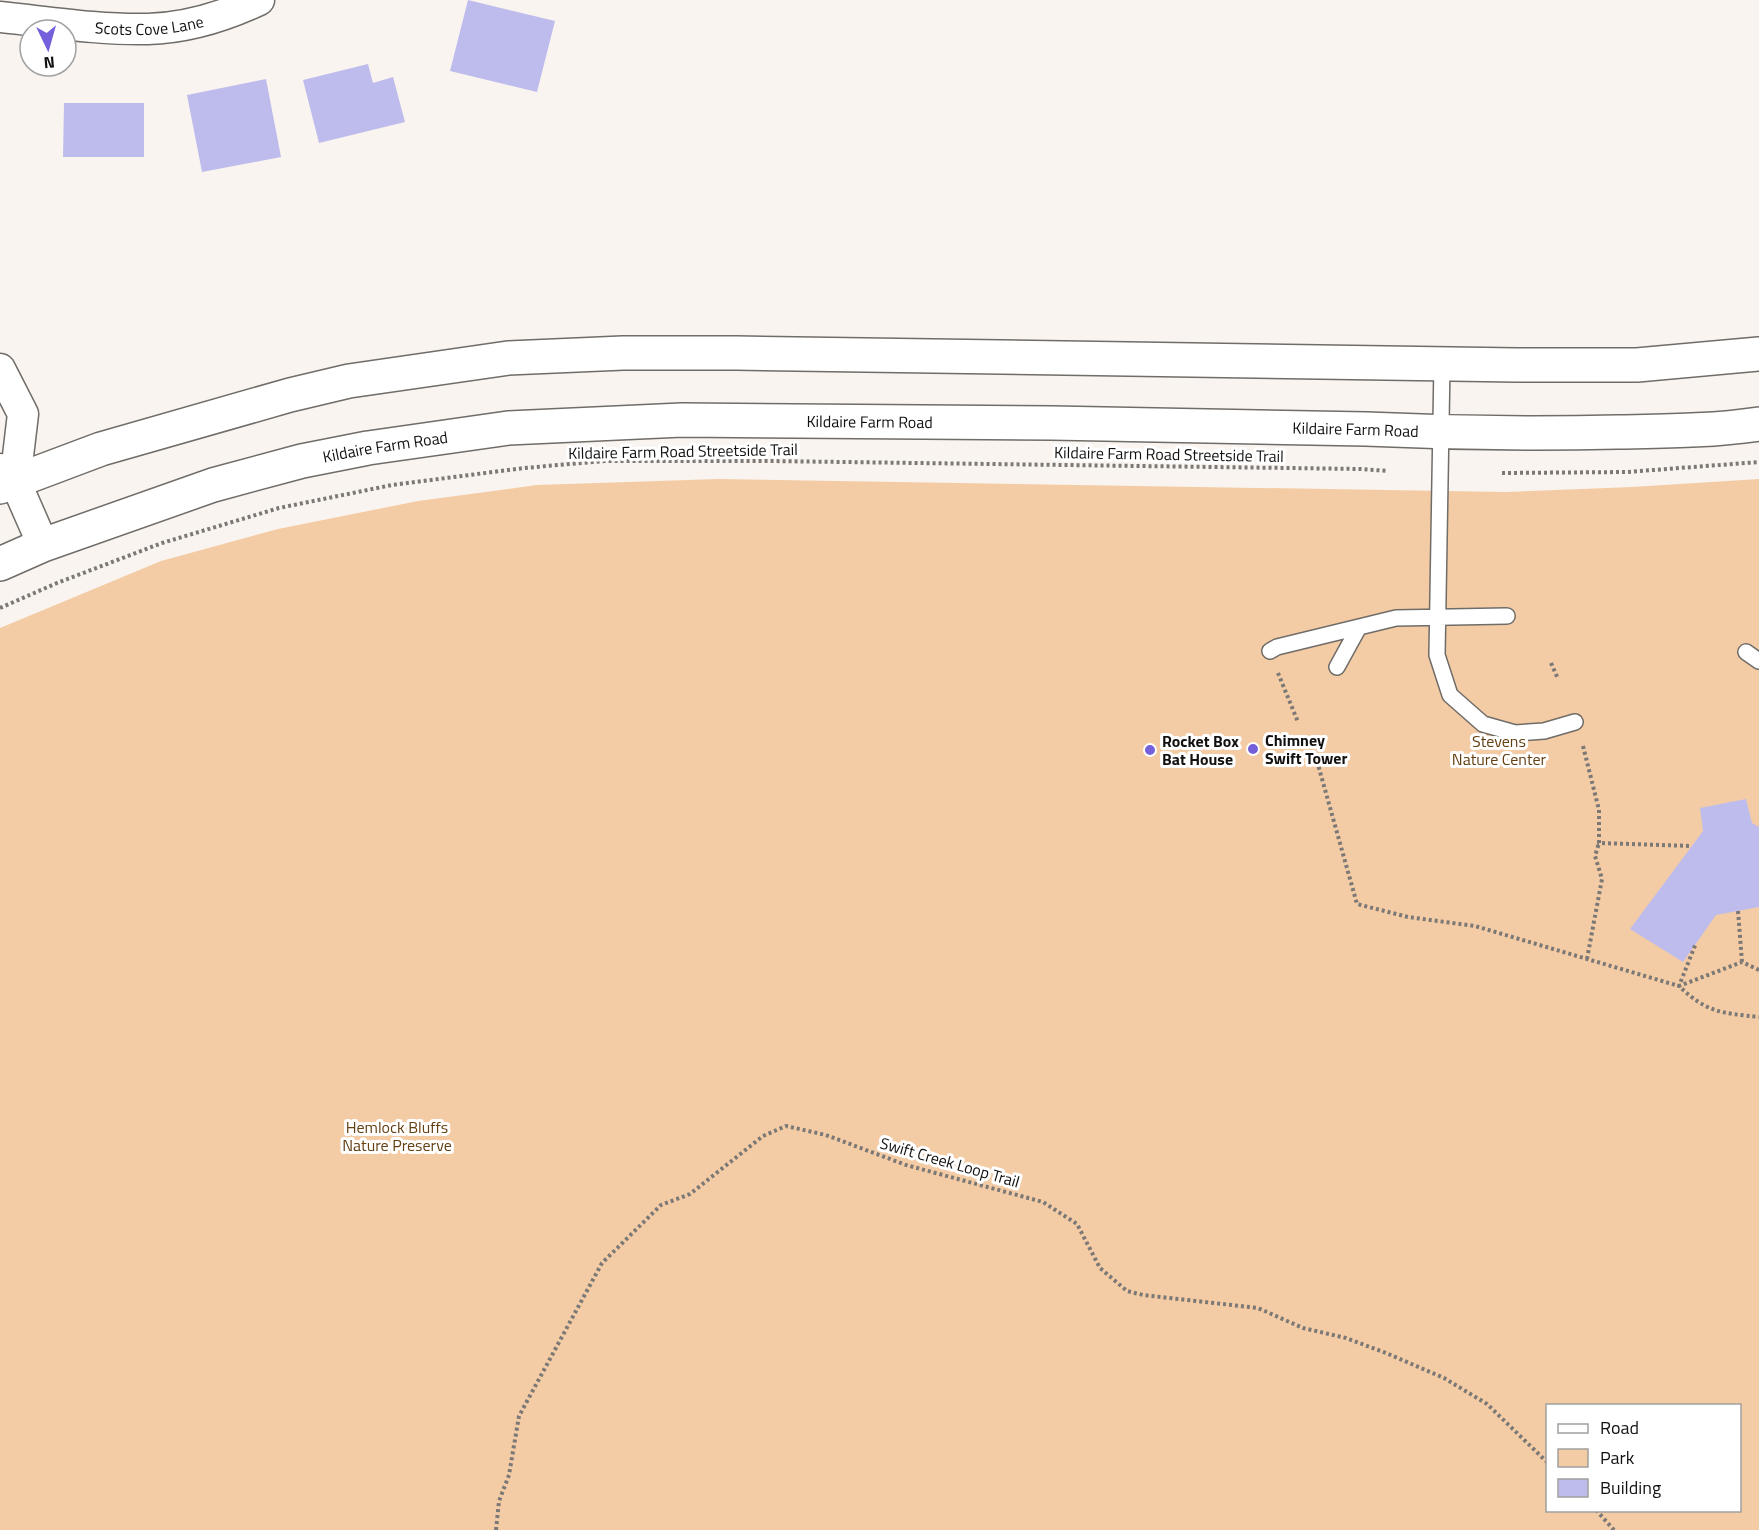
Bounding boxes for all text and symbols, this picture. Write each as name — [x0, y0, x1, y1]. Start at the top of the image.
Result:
street label: Scots Cove Lane — [94, 9, 206, 41]
north arrow — [18, 18, 78, 78]
text: N — [43, 51, 56, 75]
street label: Kildaire Farm Road — [806, 409, 933, 434]
street label: Kildaire Farm Road — [1292, 416, 1419, 443]
street label: Kildaire Farm Road — [321, 425, 449, 469]
street label: Kildaire Farm Road Streetside Trail — [568, 437, 798, 465]
street label: Kildaire Farm Road Streetside Trail — [1054, 440, 1284, 468]
place label: Chimney Swift Tower — [1265, 728, 1347, 770]
place label: Rocket Box Bat House — [1162, 729, 1239, 771]
park label: Stevens Nature Center — [1452, 729, 1547, 771]
marker: Chimney Swift Tower — [1246, 742, 1260, 756]
marker: Rocket Box Bat House — [1143, 743, 1157, 757]
park label: Hemlock Bluffs Nature Preserve — [342, 1115, 452, 1157]
street label: Swift Creek Loop Trail — [877, 1131, 1023, 1193]
legend — [1546, 1404, 1741, 1512]
text: Road — [1600, 1414, 1639, 1441]
text: Park — [1600, 1444, 1635, 1471]
text: Building — [1600, 1474, 1661, 1501]

